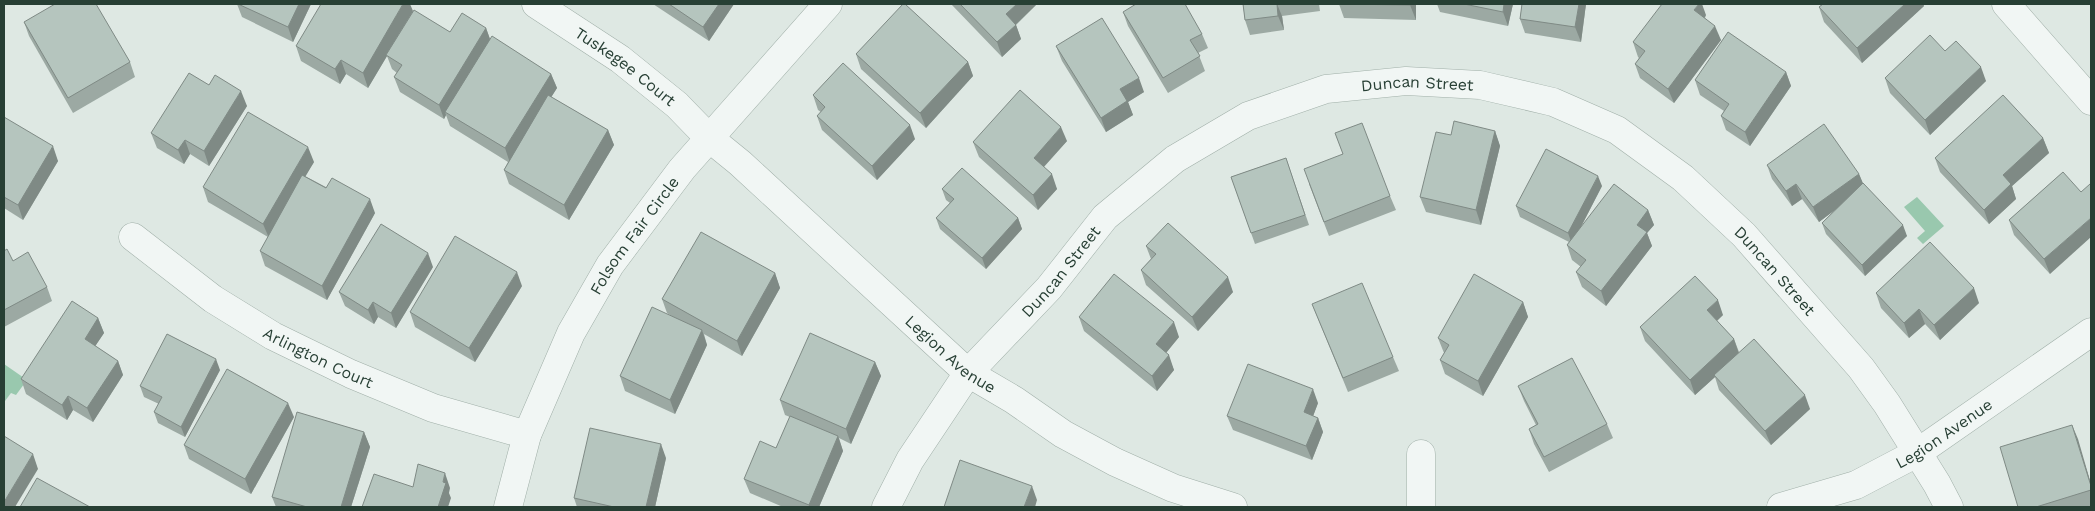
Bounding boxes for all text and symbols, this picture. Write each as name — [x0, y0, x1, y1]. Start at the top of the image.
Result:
street label: Tuskegee Court — [571, 23, 680, 110]
street label: Duncan Street — [1360, 72, 1474, 95]
street label: Folsom Fair Circle — [586, 173, 683, 298]
street label: Duncan Street — [1017, 222, 1105, 321]
street label: Duncan Street — [1730, 222, 1819, 320]
street label: Legion Avenue — [901, 311, 999, 397]
street label: Arlington Court — [260, 323, 376, 392]
street label: Legion Avenue — [1892, 395, 1996, 473]

